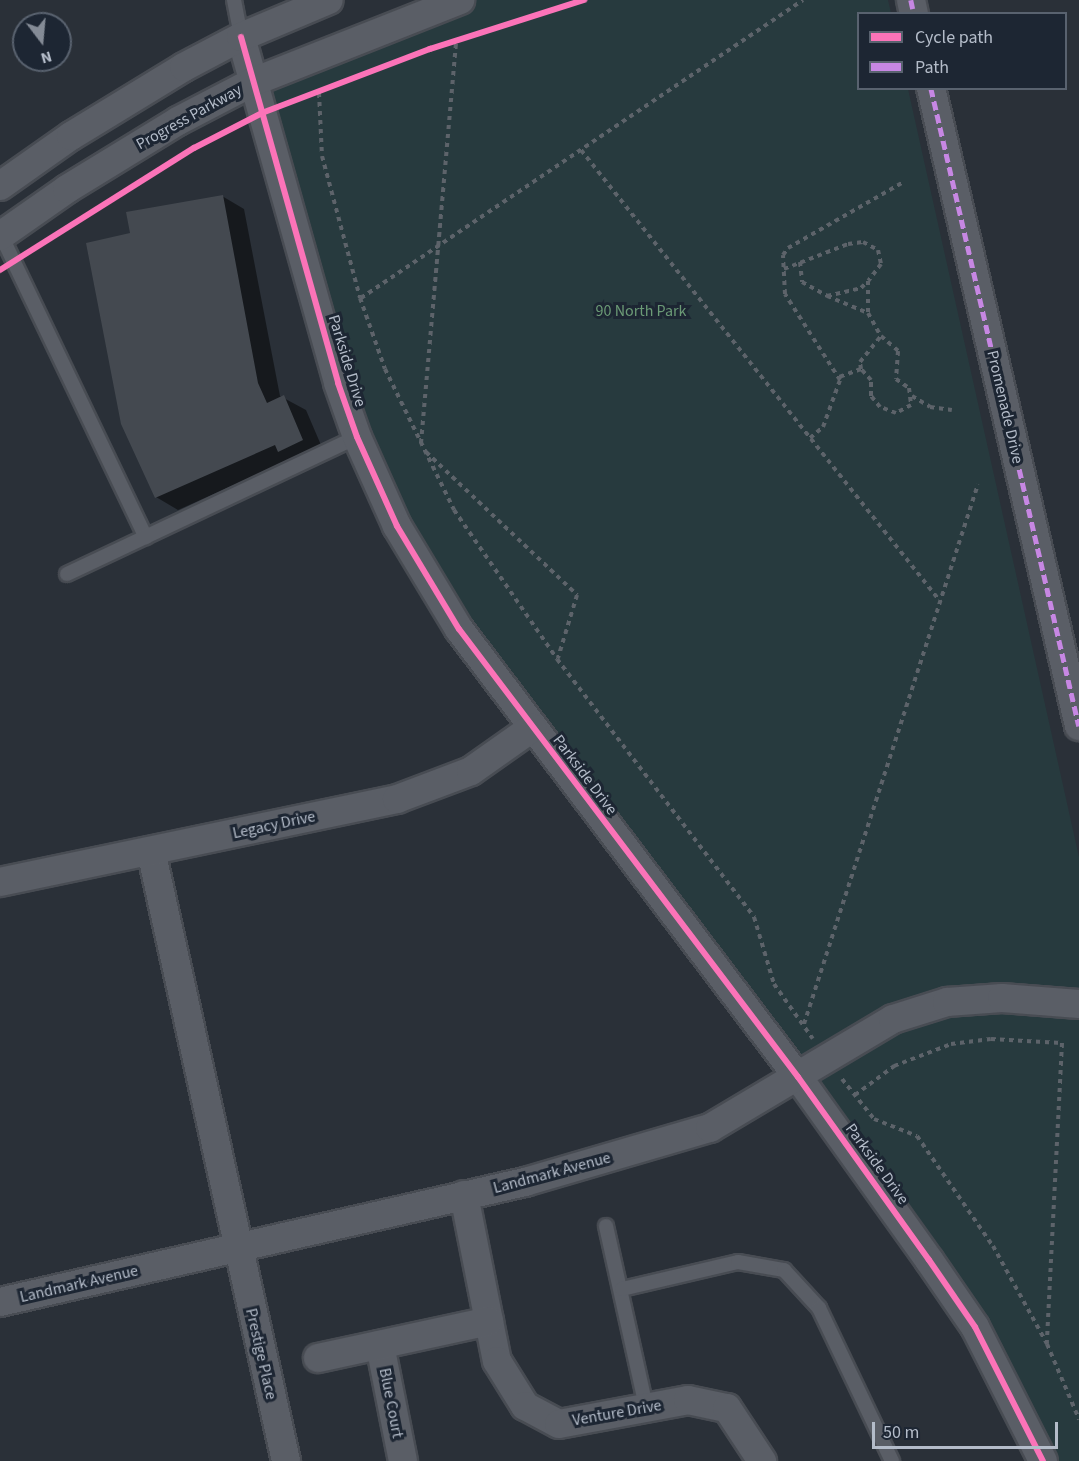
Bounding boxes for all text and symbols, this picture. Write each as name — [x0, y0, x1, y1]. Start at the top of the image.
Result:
north arrow — [12, 12, 72, 72]
legend — [857, 12, 1067, 90]
text: Cycle path — [915, 25, 993, 50]
text: N — [38, 45, 55, 69]
text: Path — [915, 55, 949, 80]
street label: Progress Parkway — [133, 80, 245, 154]
park label: 90 North Park — [596, 301, 686, 321]
street label: Parkside Drive — [324, 313, 370, 409]
street label: Promenade Drive — [983, 348, 1027, 466]
street label: Parkside Drive — [549, 731, 621, 819]
street label: Legacy Drive — [231, 807, 317, 843]
street label: Parkside Drive — [841, 1120, 913, 1208]
street label: Landmark Avenue — [491, 1148, 613, 1198]
street label: Landmark Avenue — [18, 1261, 140, 1307]
street label: Prestige Place — [241, 1306, 281, 1402]
street label: Blue Court — [375, 1366, 407, 1440]
street label: Venture Drive — [571, 1396, 663, 1430]
scale bar — [875, 1410, 1061, 1448]
text: 50 m — [883, 1420, 919, 1445]

